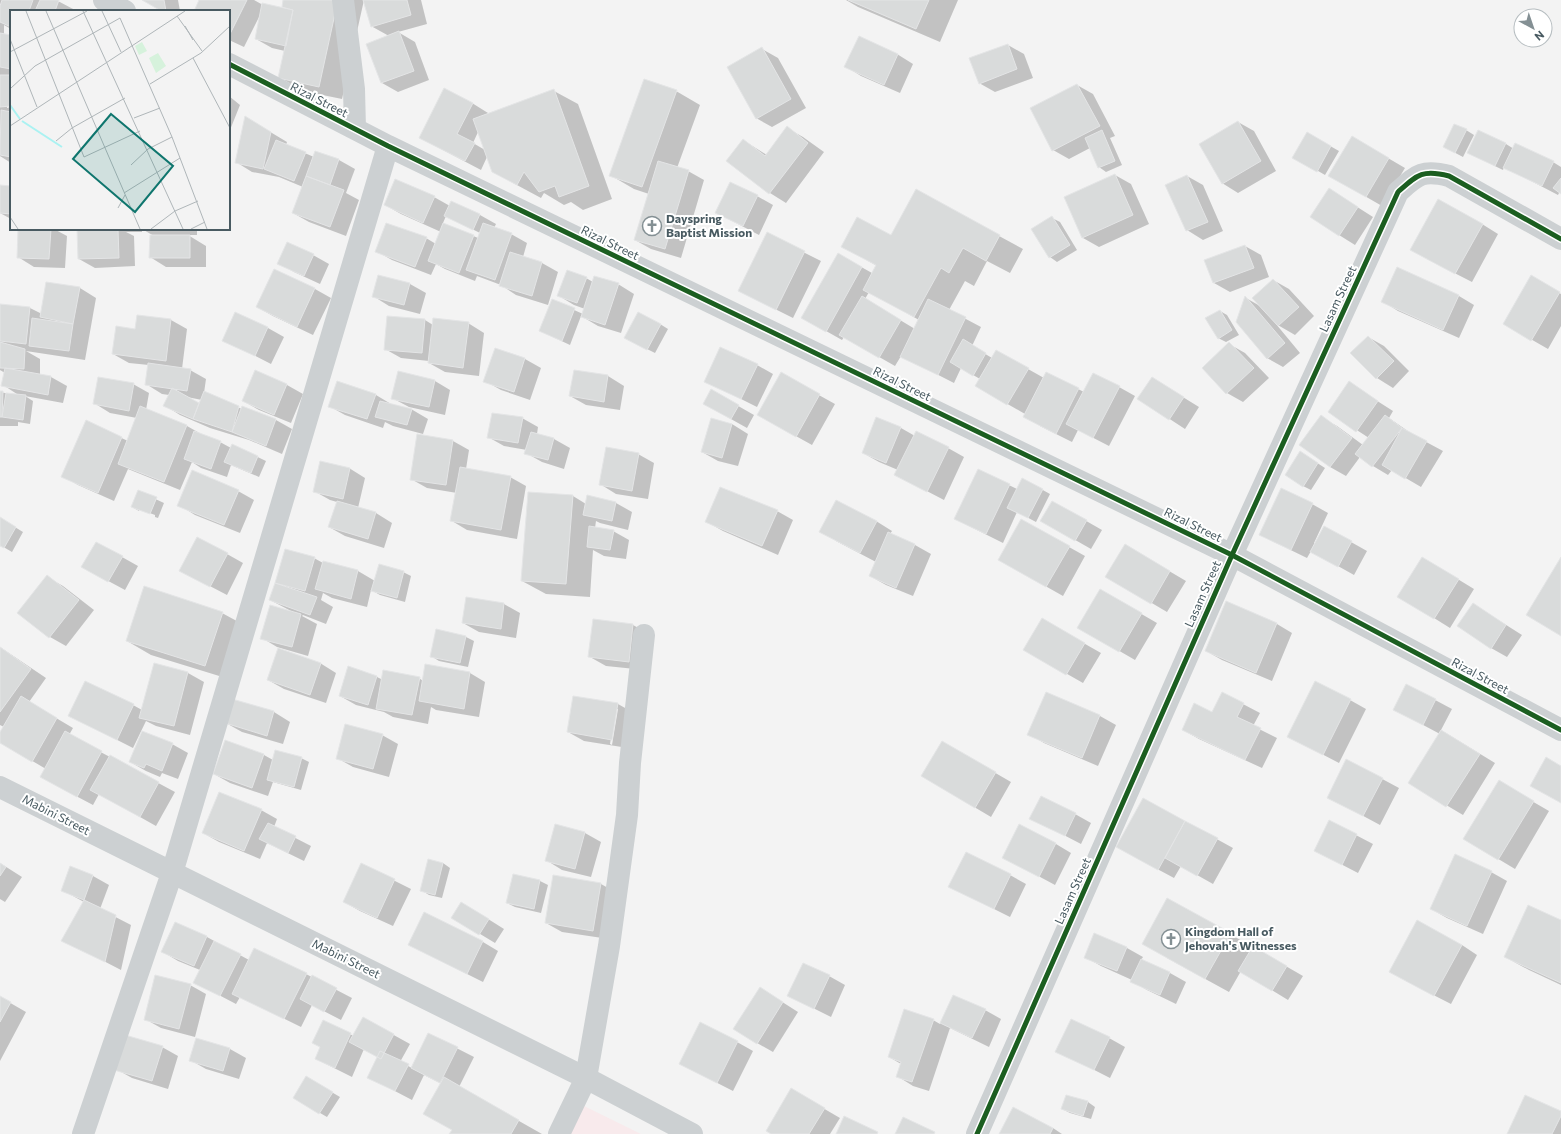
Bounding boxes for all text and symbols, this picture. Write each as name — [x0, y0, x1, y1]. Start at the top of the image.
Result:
north arrow — [1513, 8, 1553, 48]
inset map — [10, 10, 230, 230]
text: N — [1532, 28, 1547, 44]
street label: Rizal Street — [288, 79, 351, 120]
place label: Dayspring Baptist Mission — [666, 211, 752, 239]
church icon: Dayspring Baptist Mission — [641, 215, 663, 237]
street label: Rizal Street — [579, 222, 642, 262]
street label: Lasam Street — [1316, 263, 1359, 334]
street label: Rizal Street — [871, 363, 934, 403]
street label: Rizal Street — [1162, 504, 1225, 544]
street label: Lasam Street — [1181, 558, 1223, 629]
street label: Rizal Street — [1450, 654, 1511, 696]
street label: Mabini Street — [20, 791, 93, 837]
street label: Lasam Street — [1051, 855, 1093, 926]
place label: Kingdom Hall of Jehovah's Witnesses — [1185, 924, 1297, 953]
church icon: Kingdom Hall of Jehovah's Witnesses — [1160, 928, 1182, 950]
street label: Mabini Street — [310, 936, 383, 981]

